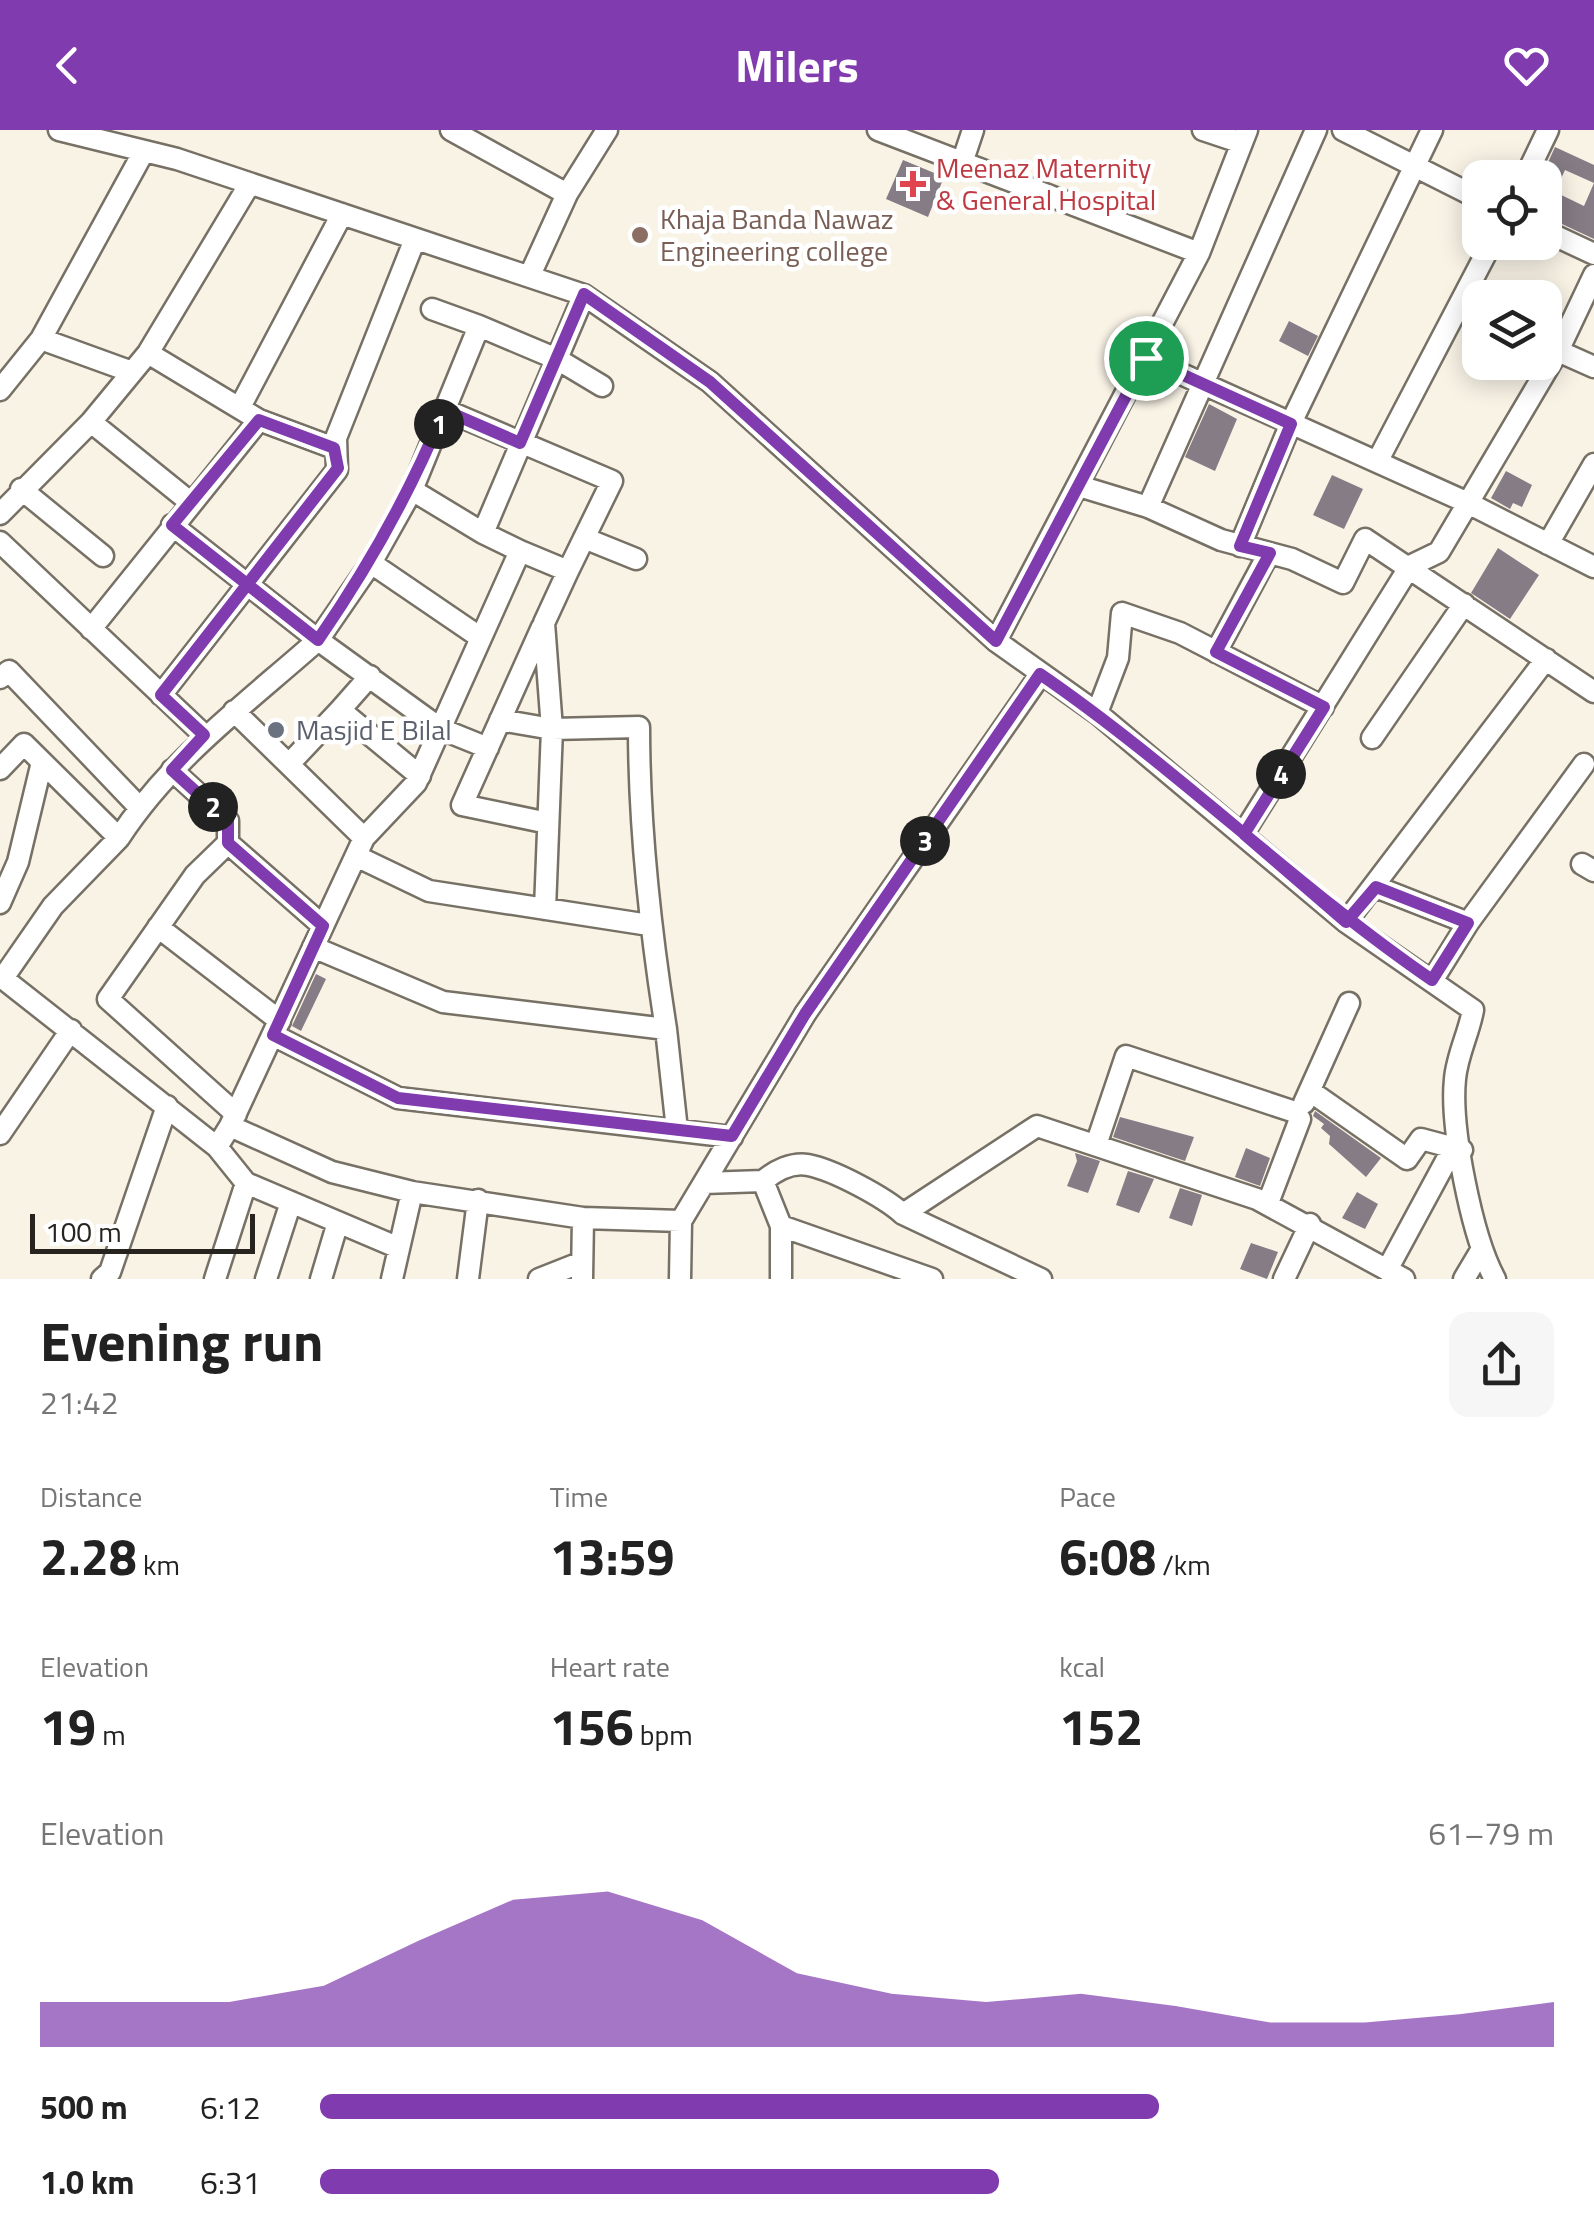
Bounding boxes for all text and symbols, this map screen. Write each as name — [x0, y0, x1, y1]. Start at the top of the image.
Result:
text: Milers — [735, 31, 859, 99]
icon: back — [40, 38, 95, 93]
icon: heart — [1499, 38, 1554, 93]
place label: Meenaz Maternity & General Hospital — [936, 146, 1156, 221]
map controls — [1462, 160, 1562, 380]
button: locate — [1462, 160, 1562, 260]
marker: Meenaz Maternity & General Hospital — [900, 171, 926, 197]
place label: Khaja Banda Nawaz Engineering college — [660, 197, 894, 272]
marker: Khaja Banda Nawaz Engineering college — [629, 224, 651, 246]
button: layers — [1462, 280, 1562, 380]
pin — [1104, 316, 1189, 401]
icon: arrive — [1119, 331, 1174, 386]
pin: 1 — [414, 399, 464, 449]
text: 1 — [431, 402, 447, 445]
place label: Masjid E Bilal — [296, 708, 452, 751]
marker: Masjid E Bilal — [265, 719, 287, 741]
pin: 4 — [1256, 749, 1306, 799]
text: 4 — [1273, 752, 1289, 795]
pin: 2 — [188, 782, 238, 832]
text: 2 — [205, 785, 221, 828]
pin: 3 — [900, 816, 950, 866]
text: 3 — [917, 819, 933, 862]
scale bar — [30, 1209, 255, 1254]
text: 100 m — [45, 1210, 122, 1253]
text: Evening run — [40, 1299, 323, 1382]
button: share — [1449, 1312, 1554, 1417]
text: 21:42 — [40, 1378, 119, 1426]
text: Distance — [40, 1475, 142, 1518]
text: Time — [550, 1475, 608, 1518]
text: Pace — [1059, 1475, 1116, 1518]
text: 2.28 — [40, 1518, 137, 1594]
text: 13:59 — [550, 1518, 674, 1594]
text: 6:08 — [1059, 1518, 1156, 1594]
text: km — [137, 1543, 180, 1586]
text: /km — [1156, 1543, 1211, 1586]
text: Elevation — [40, 1645, 149, 1688]
text: Heart rate — [550, 1645, 670, 1688]
text: kcal — [1059, 1645, 1105, 1688]
text: 19 — [40, 1688, 96, 1764]
text: 156 — [550, 1688, 634, 1764]
text: 152 — [1059, 1688, 1143, 1764]
text: m — [96, 1713, 126, 1756]
text: bpm — [634, 1713, 693, 1756]
text: Elevation — [40, 1809, 164, 1857]
text: 61–79 m — [1428, 1809, 1554, 1857]
text: 500 m — [40, 2083, 128, 2131]
text: 6:12 — [200, 2083, 261, 2131]
text: 1.0 km — [40, 2158, 134, 2206]
text: 6:31 — [200, 2158, 261, 2206]

